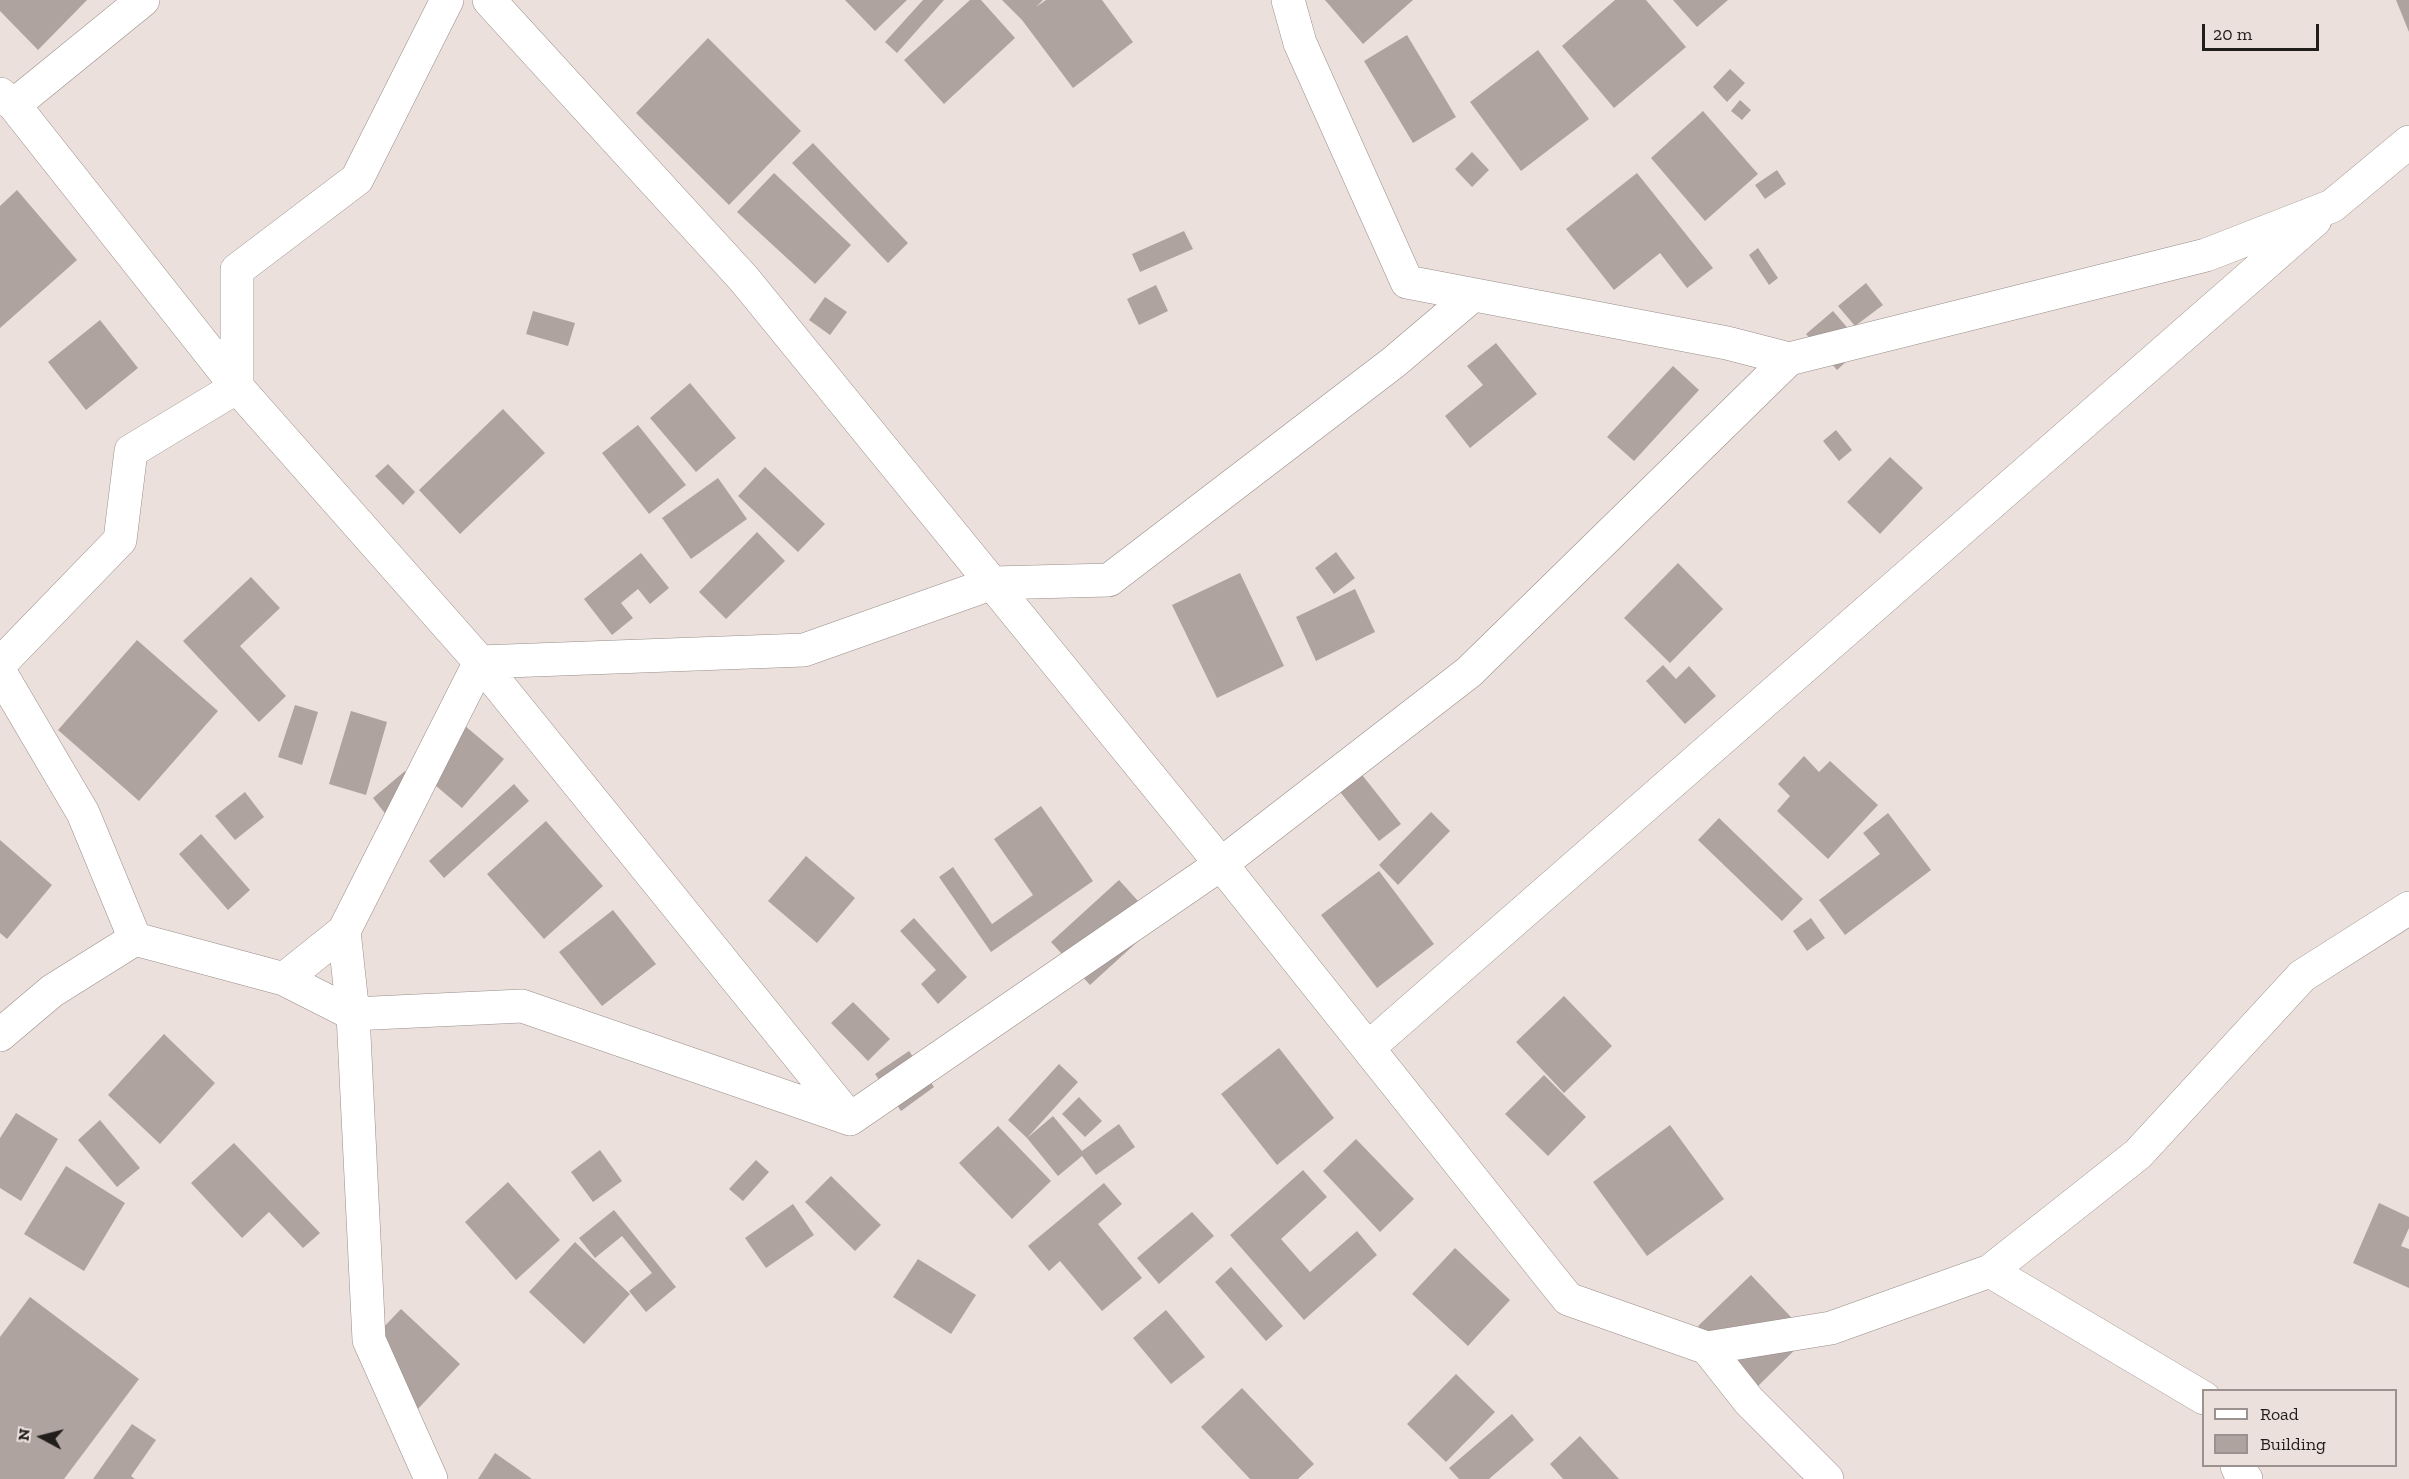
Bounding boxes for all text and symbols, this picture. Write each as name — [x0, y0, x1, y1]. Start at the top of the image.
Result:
scale bar — [2205, 12, 2322, 50]
text: 20 m — [2213, 23, 2252, 45]
legend — [2202, 1389, 2397, 1467]
text: Road — [2260, 1403, 2299, 1425]
north arrow — [12, 1407, 72, 1467]
text: N — [13, 1428, 34, 1442]
text: Building — [2260, 1433, 2326, 1455]

